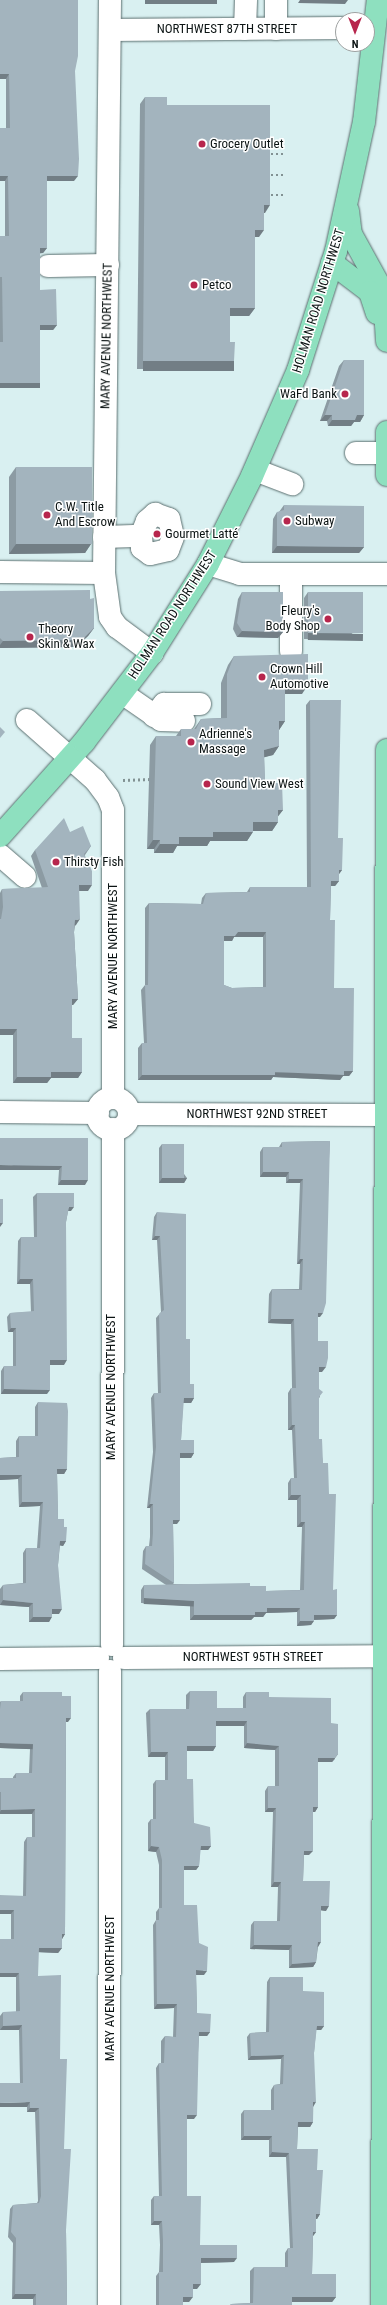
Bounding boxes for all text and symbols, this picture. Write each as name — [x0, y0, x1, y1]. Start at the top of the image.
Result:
north arrow — [335, 12, 375, 52]
street label: NORTHWEST 87TH STREET — [157, 21, 297, 37]
text: N — [352, 37, 358, 50]
place label: Grocery Outlet — [210, 136, 283, 152]
marker: Grocery Outlet — [197, 139, 207, 149]
street label: HOLMAN ROAD NORTHWEST — [290, 227, 348, 375]
street label: MARY AVENUE NORTHWEST — [98, 263, 116, 409]
place label: Petco — [202, 277, 232, 293]
marker: Petco — [189, 280, 199, 290]
place label: WaFd Bank — [280, 386, 337, 402]
marker: WaFd Bank — [340, 389, 350, 399]
place label: C.W. Title And Escrow — [55, 500, 115, 531]
marker: C.W. Title And Escrow — [42, 510, 52, 520]
place label: Subway — [295, 513, 334, 529]
marker: Subway — [282, 516, 292, 526]
place label: Gourmet Latté — [165, 526, 238, 542]
marker: Gourmet Latté — [152, 529, 162, 539]
street label: HOLMAN ROAD NORTHWEST — [126, 548, 220, 682]
place label: Fleury's Body Shop — [266, 604, 320, 635]
marker: Fleury's Body Shop — [323, 614, 333, 624]
place label: Theory Skin & Wax — [38, 622, 95, 653]
marker: Theory Skin & Wax — [25, 632, 35, 642]
place label: Crown Hill Automotive — [270, 662, 329, 693]
marker: Crown Hill Automotive — [257, 672, 267, 682]
place label: Adrienne's Massage — [199, 727, 252, 758]
marker: Adrienne's Massage — [186, 737, 196, 747]
place label: Sound View West — [215, 776, 304, 792]
marker: Sound View West — [202, 779, 212, 789]
place label: Thirsty Fish — [64, 854, 124, 870]
marker: Thirsty Fish — [51, 857, 61, 867]
street label: MARY AVENUE NORTHWEST — [105, 883, 121, 1029]
street label: NORTHWEST 92ND STREET — [186, 1106, 328, 1122]
street label: MARY AVENUE NORTHWEST — [103, 1314, 119, 1460]
street label: NORTHWEST 95TH STREET — [183, 1649, 323, 1665]
street label: MARY AVENUE NORTHWEST — [102, 1915, 118, 2061]

